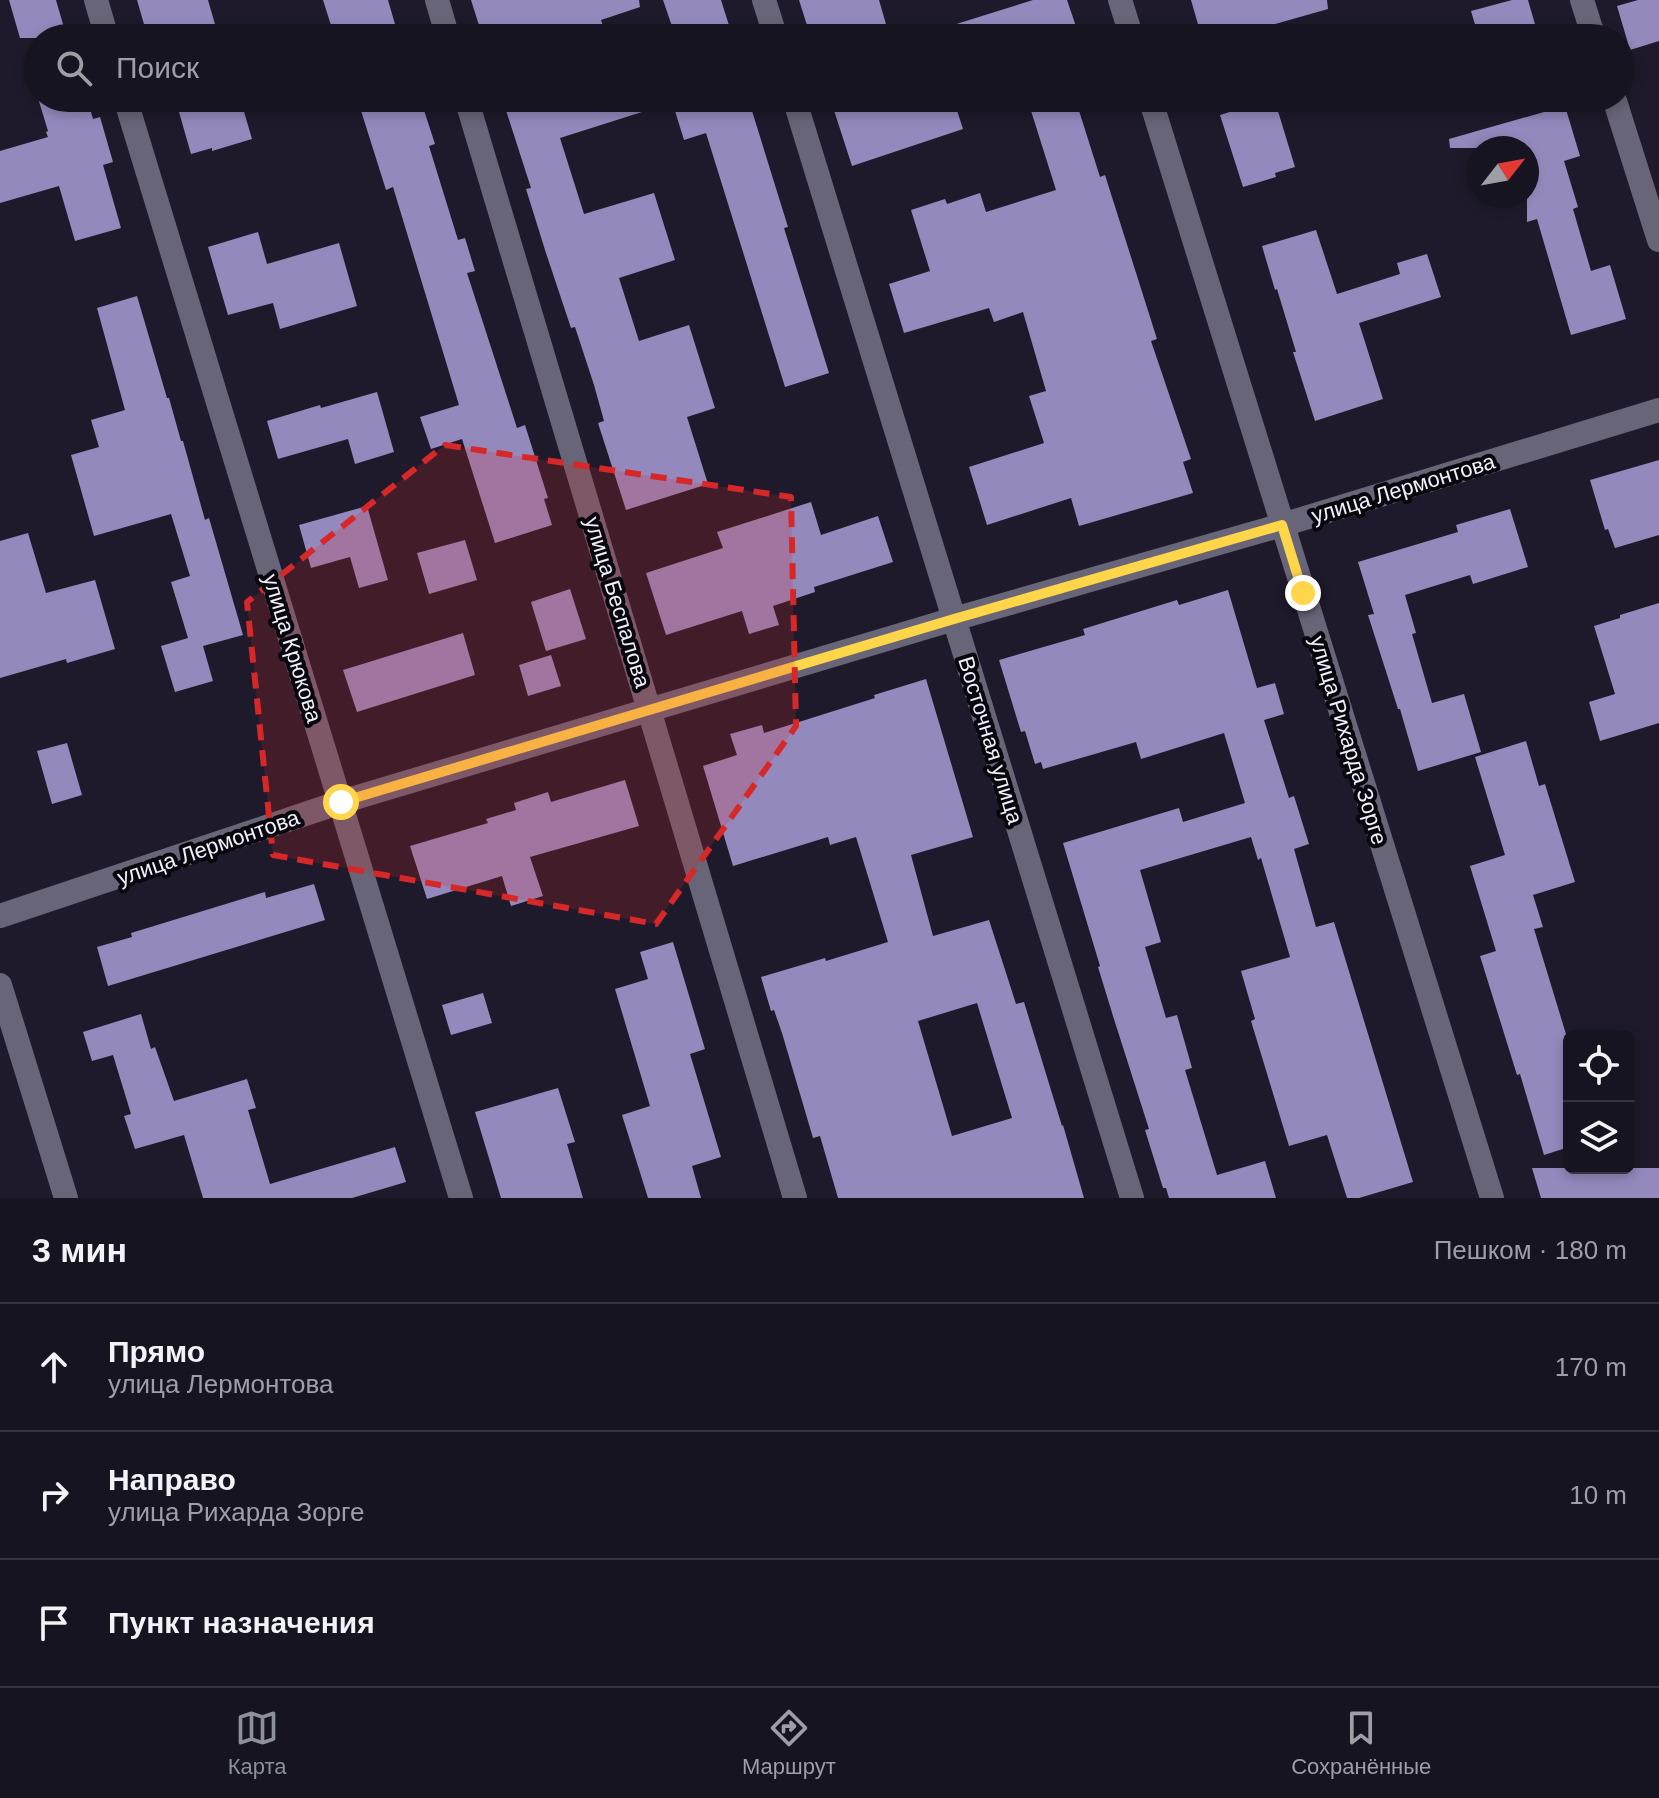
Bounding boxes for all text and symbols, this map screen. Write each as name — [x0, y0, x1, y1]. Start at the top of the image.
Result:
search box — [24, 24, 1635, 112]
icon: search — [52, 46, 96, 90]
text: Поиск — [116, 51, 199, 84]
north arrow — [1467, 136, 1539, 208]
street label: улица Лермонтова — [1308, 448, 1499, 528]
street label: улица Беспалова — [580, 514, 656, 691]
street label: улица Крюкова — [258, 571, 327, 726]
route end — [1285, 575, 1321, 611]
street label: улица Рихарда Зорге — [1305, 633, 1392, 848]
street label: Восточная улица — [953, 653, 1028, 828]
route start — [323, 784, 359, 820]
street label: улица Лермонтова — [114, 804, 303, 890]
map controls — [1563, 1030, 1635, 1174]
button: locate — [1563, 1030, 1635, 1102]
button: layers — [1563, 1102, 1635, 1174]
text: 3 мин — [32, 1231, 127, 1269]
text: Пешком · 180 m — [1434, 1235, 1627, 1265]
text: Прямо — [108, 1335, 205, 1368]
icon: ahead — [32, 1345, 76, 1389]
text: 170 m — [1555, 1352, 1627, 1382]
text: улица Лермонтова — [108, 1369, 333, 1399]
text: Направо — [108, 1463, 236, 1496]
icon: right — [32, 1473, 76, 1517]
text: 10 m — [1569, 1480, 1627, 1510]
text: улица Рихарда Зорге — [108, 1497, 364, 1527]
icon: arrive — [32, 1601, 76, 1645]
text: Пункт назначения — [108, 1606, 375, 1639]
tab: Карта — [228, 1706, 287, 1780]
tab: Маршрут — [742, 1706, 836, 1780]
tab: Сохранённые — [1291, 1706, 1431, 1780]

